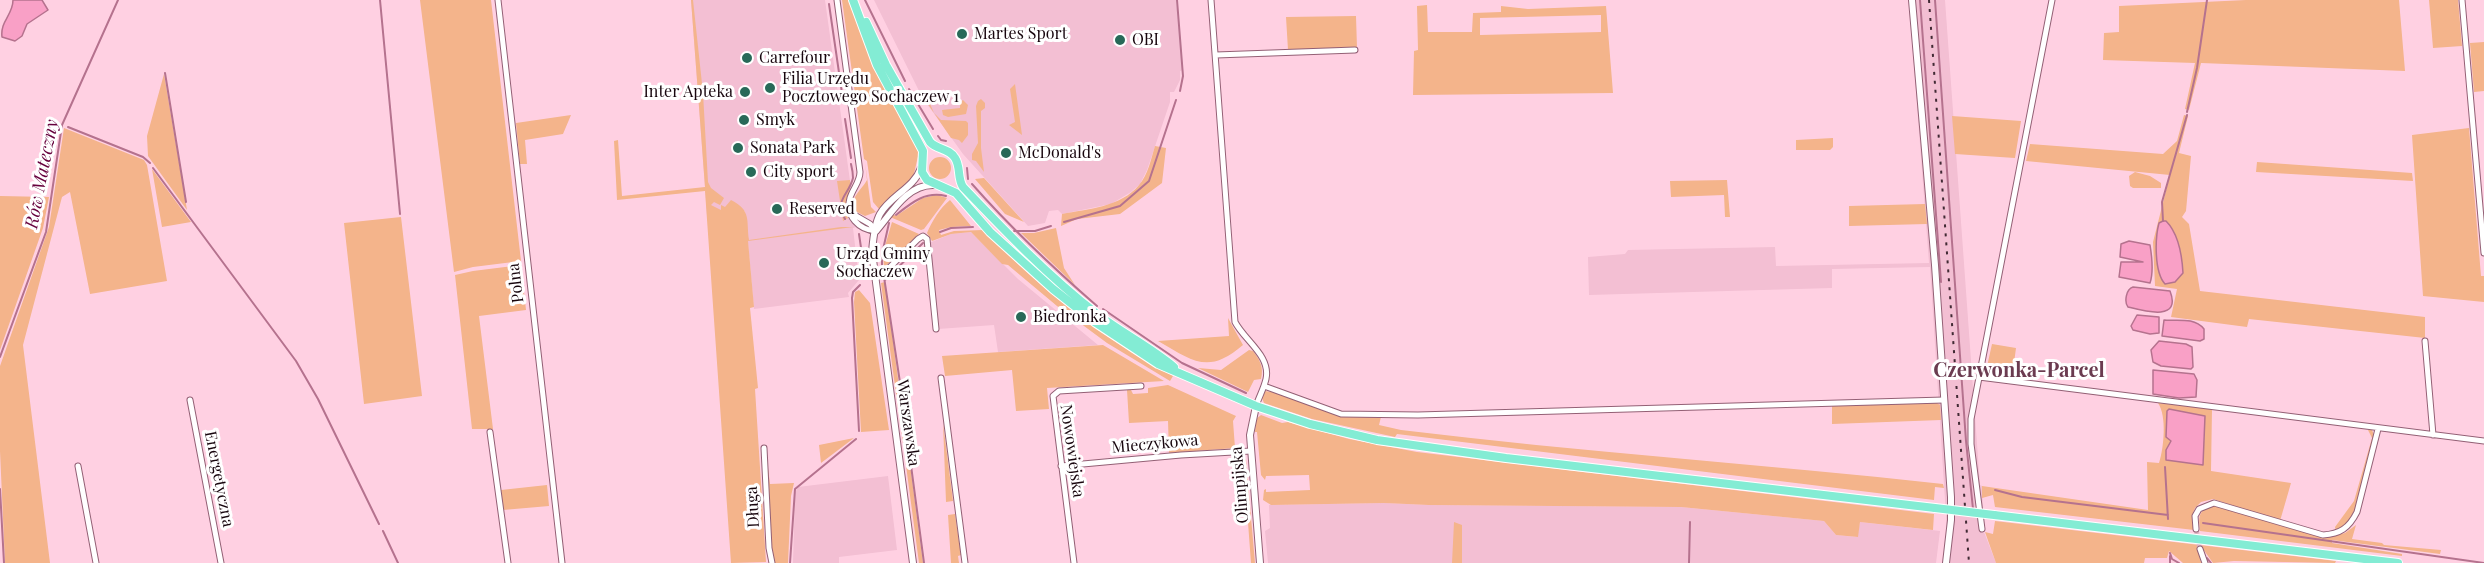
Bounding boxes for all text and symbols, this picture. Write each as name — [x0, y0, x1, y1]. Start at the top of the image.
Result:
place label: Martes Sport — [974, 24, 1067, 44]
marker: Martes Sport — [955, 27, 969, 41]
place label: OBI — [1132, 30, 1159, 50]
marker: OBI — [1113, 33, 1127, 47]
place label: Carrefour — [759, 48, 830, 68]
marker: Carrefour — [740, 51, 754, 65]
place label: Filia Urzędu Pocztowego Sochaczew 1 — [782, 69, 959, 107]
marker: Filia Urzędu Pocztowego Sochaczew 1 — [763, 81, 777, 95]
place label: Inter Apteka — [643, 82, 733, 102]
marker: Inter Apteka — [738, 85, 752, 99]
place label: Smyk — [756, 110, 795, 130]
marker: Smyk — [737, 113, 751, 127]
water label: Rów Mateczny — [21, 118, 63, 230]
place label: Sonata Park — [750, 138, 835, 158]
marker: Sonata Park — [731, 141, 745, 155]
place label: McDonald's — [1018, 143, 1101, 163]
marker: McDonald's — [999, 146, 1013, 160]
place label: City sport — [763, 162, 834, 182]
marker: City sport — [744, 165, 758, 179]
place label: Reserved — [789, 199, 855, 219]
marker: Reserved — [770, 202, 784, 216]
place label: Urząd Gminy Sochaczew — [836, 244, 930, 282]
marker: Urząd Gminy Sochaczew — [817, 256, 831, 270]
street label: Polna — [504, 262, 528, 304]
place label: Biedronka — [1033, 307, 1107, 327]
marker: Biedronka — [1014, 310, 1028, 324]
district label: Czerwonka-Parcel — [1933, 359, 2105, 383]
street label: Warszawska — [892, 378, 924, 468]
street label: Nowowiejska — [1056, 403, 1088, 499]
street label: Energetyczna — [200, 429, 238, 529]
street label: Mieczykowa — [1111, 431, 1199, 457]
street label: Olimpijska — [1227, 446, 1253, 524]
street label: Długa — [742, 486, 764, 528]

